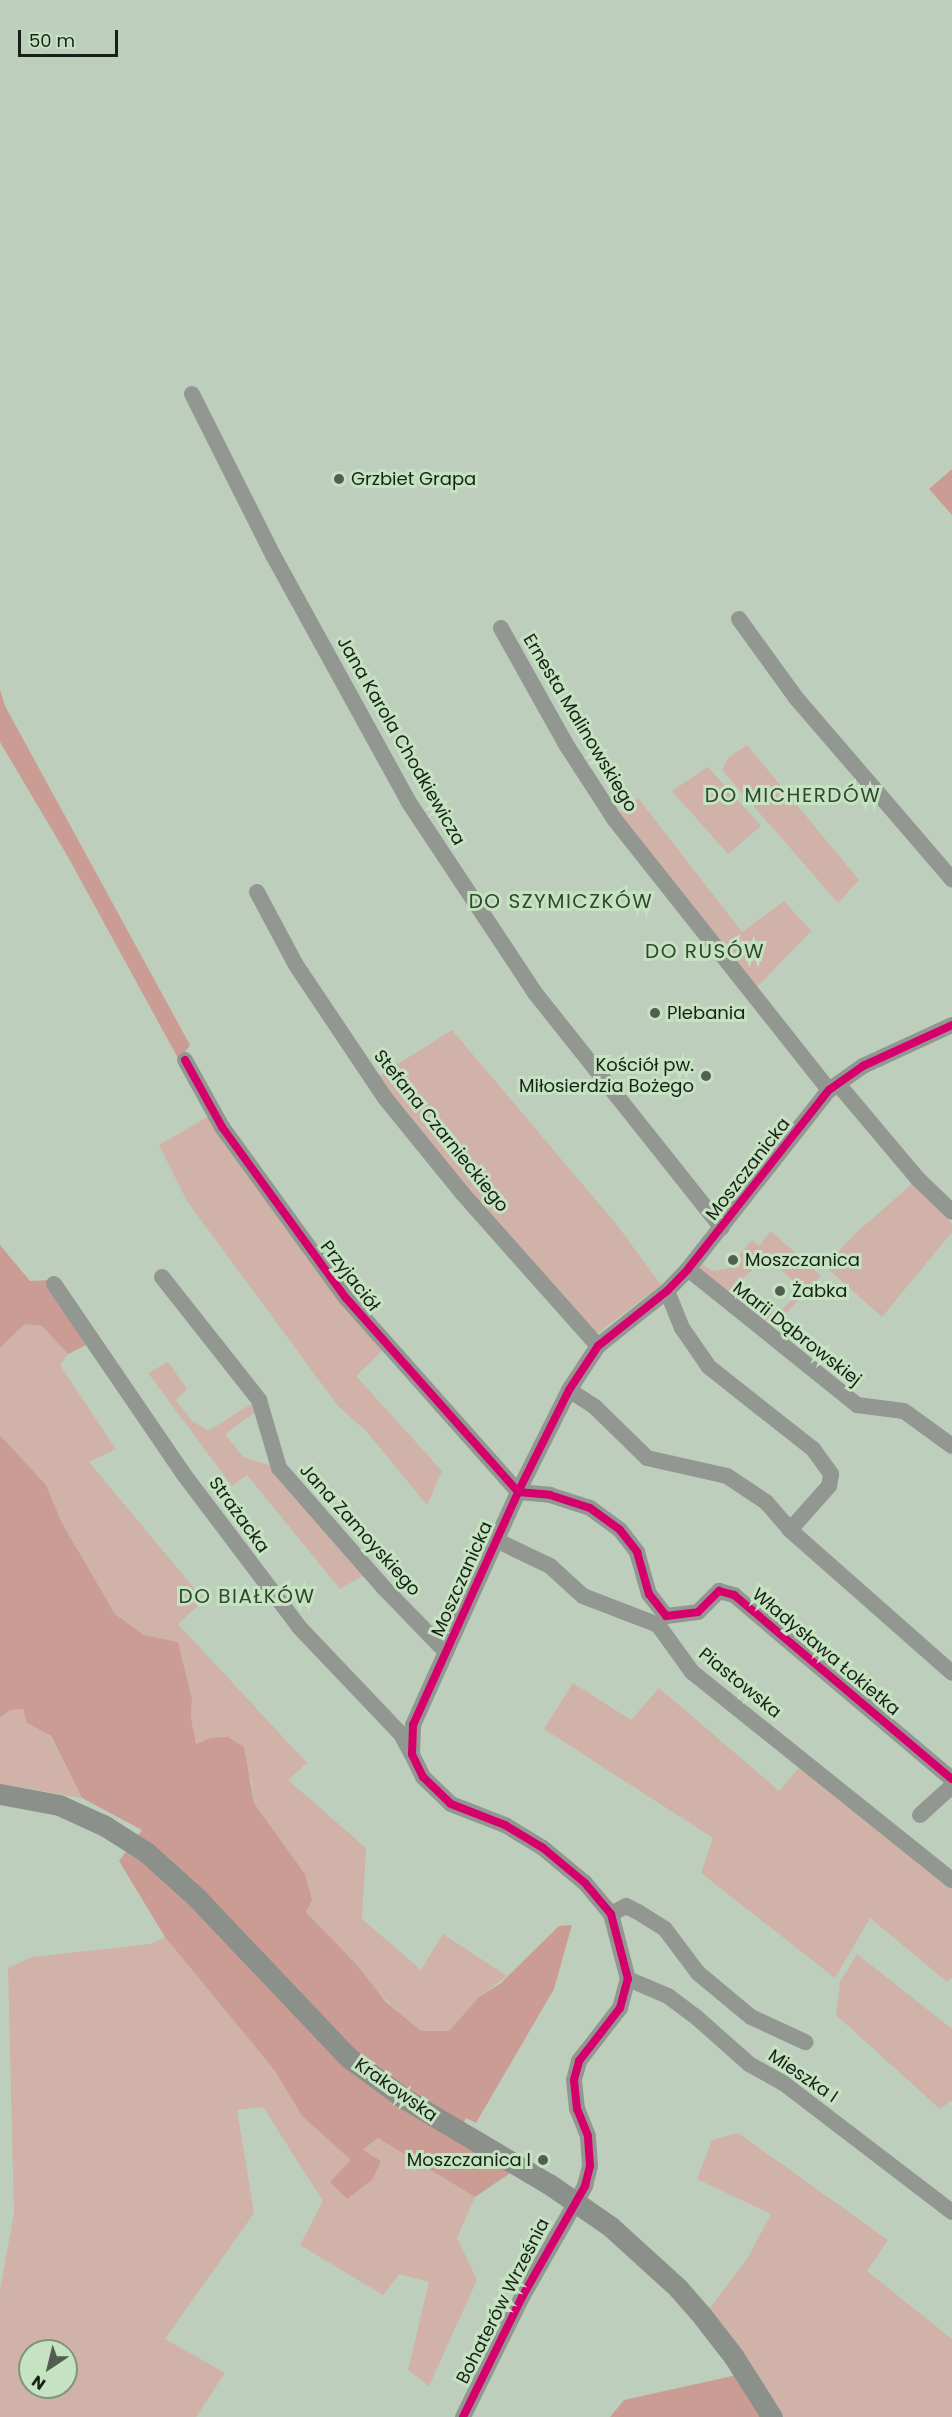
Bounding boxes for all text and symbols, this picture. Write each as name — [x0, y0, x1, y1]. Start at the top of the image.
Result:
scale bar — [21, 18, 122, 56]
text: 50 m — [29, 28, 75, 53]
place label: Grzbiet Grapa — [351, 468, 476, 490]
marker: Grzbiet Grapa — [332, 472, 346, 486]
street label: Ernesta Malinowskiego — [518, 630, 642, 816]
street label: Jana Karola Chodkiewicza — [332, 633, 470, 849]
district label: DO MICHERDÓW — [705, 783, 881, 807]
district label: DO SZYMICZKÓW — [469, 889, 653, 913]
district label: DO RUSÓW — [645, 939, 765, 963]
place label: Plebania — [667, 1002, 745, 1024]
marker: Plebania — [648, 1006, 662, 1020]
street label: Stefana Czarnieckiego — [369, 1046, 513, 1216]
place label: Kościół pw. Miłosierdzia Bożego — [519, 1055, 694, 1098]
marker: Kościół pw. Miłosierdzia Bożego — [699, 1069, 713, 1083]
street label: Moszczanicka — [701, 1113, 795, 1225]
street label: Przyjaciół — [316, 1236, 384, 1316]
place label: Moszczanica — [745, 1249, 860, 1271]
marker: Moszczanica — [726, 1253, 740, 1267]
street label: Marii Dąbrowskiej — [729, 1277, 865, 1391]
place label: Żabka — [792, 1280, 848, 1302]
marker: Żabka — [773, 1284, 787, 1298]
street label: Jana Zamoyskiego — [295, 1460, 425, 1600]
street label: Strażacka — [204, 1473, 274, 1557]
street label: Moszczanicka — [427, 1518, 497, 1640]
district label: DO BIAŁKÓW — [179, 1584, 315, 1608]
street label: Władysława Łokietka — [748, 1584, 904, 1720]
street label: Piastowska — [694, 1643, 786, 1723]
street label: Mieszka I — [764, 2045, 842, 2107]
street label: Krakowska — [350, 2054, 442, 2126]
place label: Moszczanica I — [407, 2149, 531, 2171]
marker: Moszczanica I — [536, 2153, 550, 2167]
street label: Bohaterów Września — [452, 2215, 554, 2387]
north arrow — [18, 2339, 78, 2399]
text: N — [27, 2370, 50, 2395]

